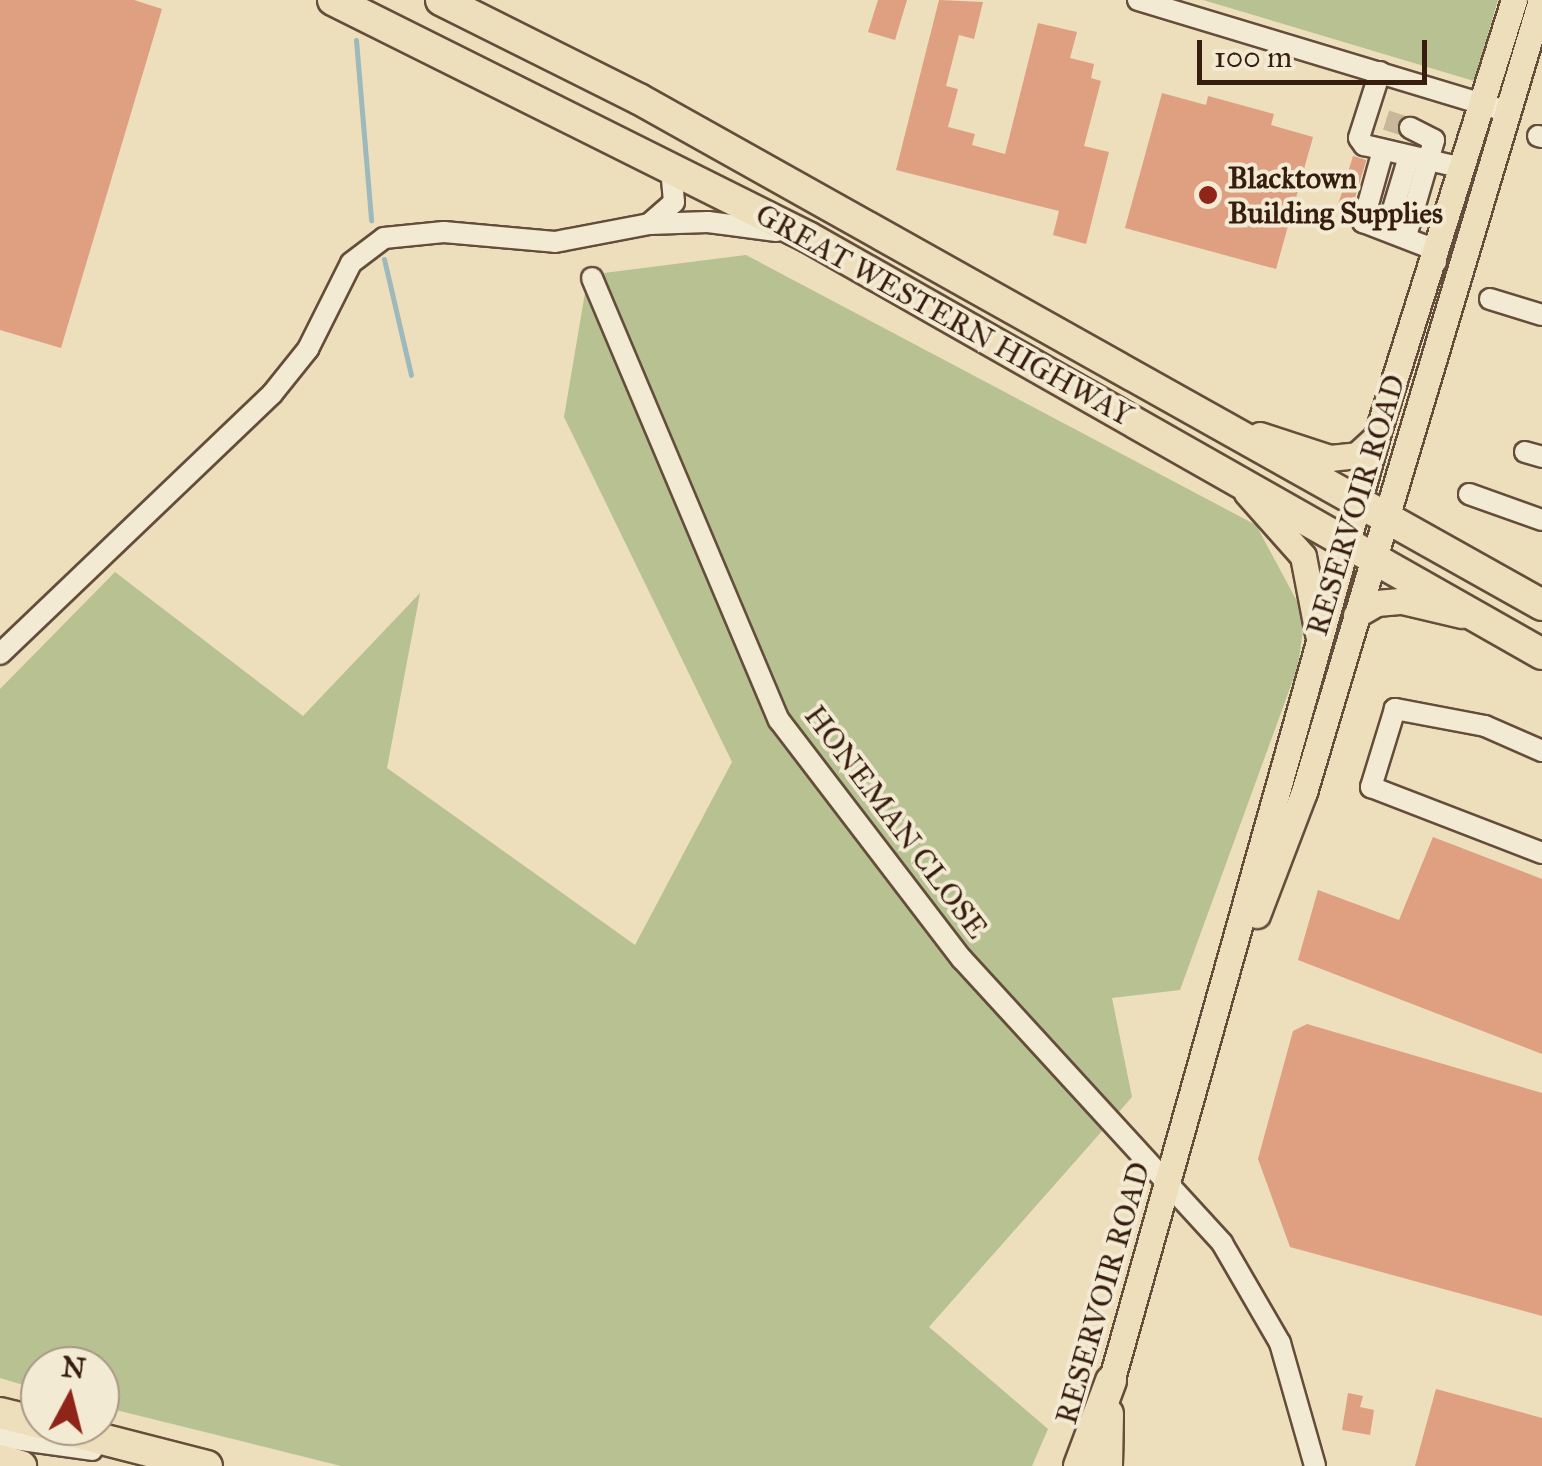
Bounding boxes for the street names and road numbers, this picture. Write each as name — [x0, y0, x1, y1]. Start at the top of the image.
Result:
street label: GREAT WESTERN HIGHWAY — [749, 196, 1139, 434]
street label: RESERVOIR ROAD — [1299, 370, 1413, 640]
street label: HONEMAN CLOSE — [797, 698, 995, 946]
street label: RESERVOIR ROAD — [1048, 1158, 1158, 1428]

